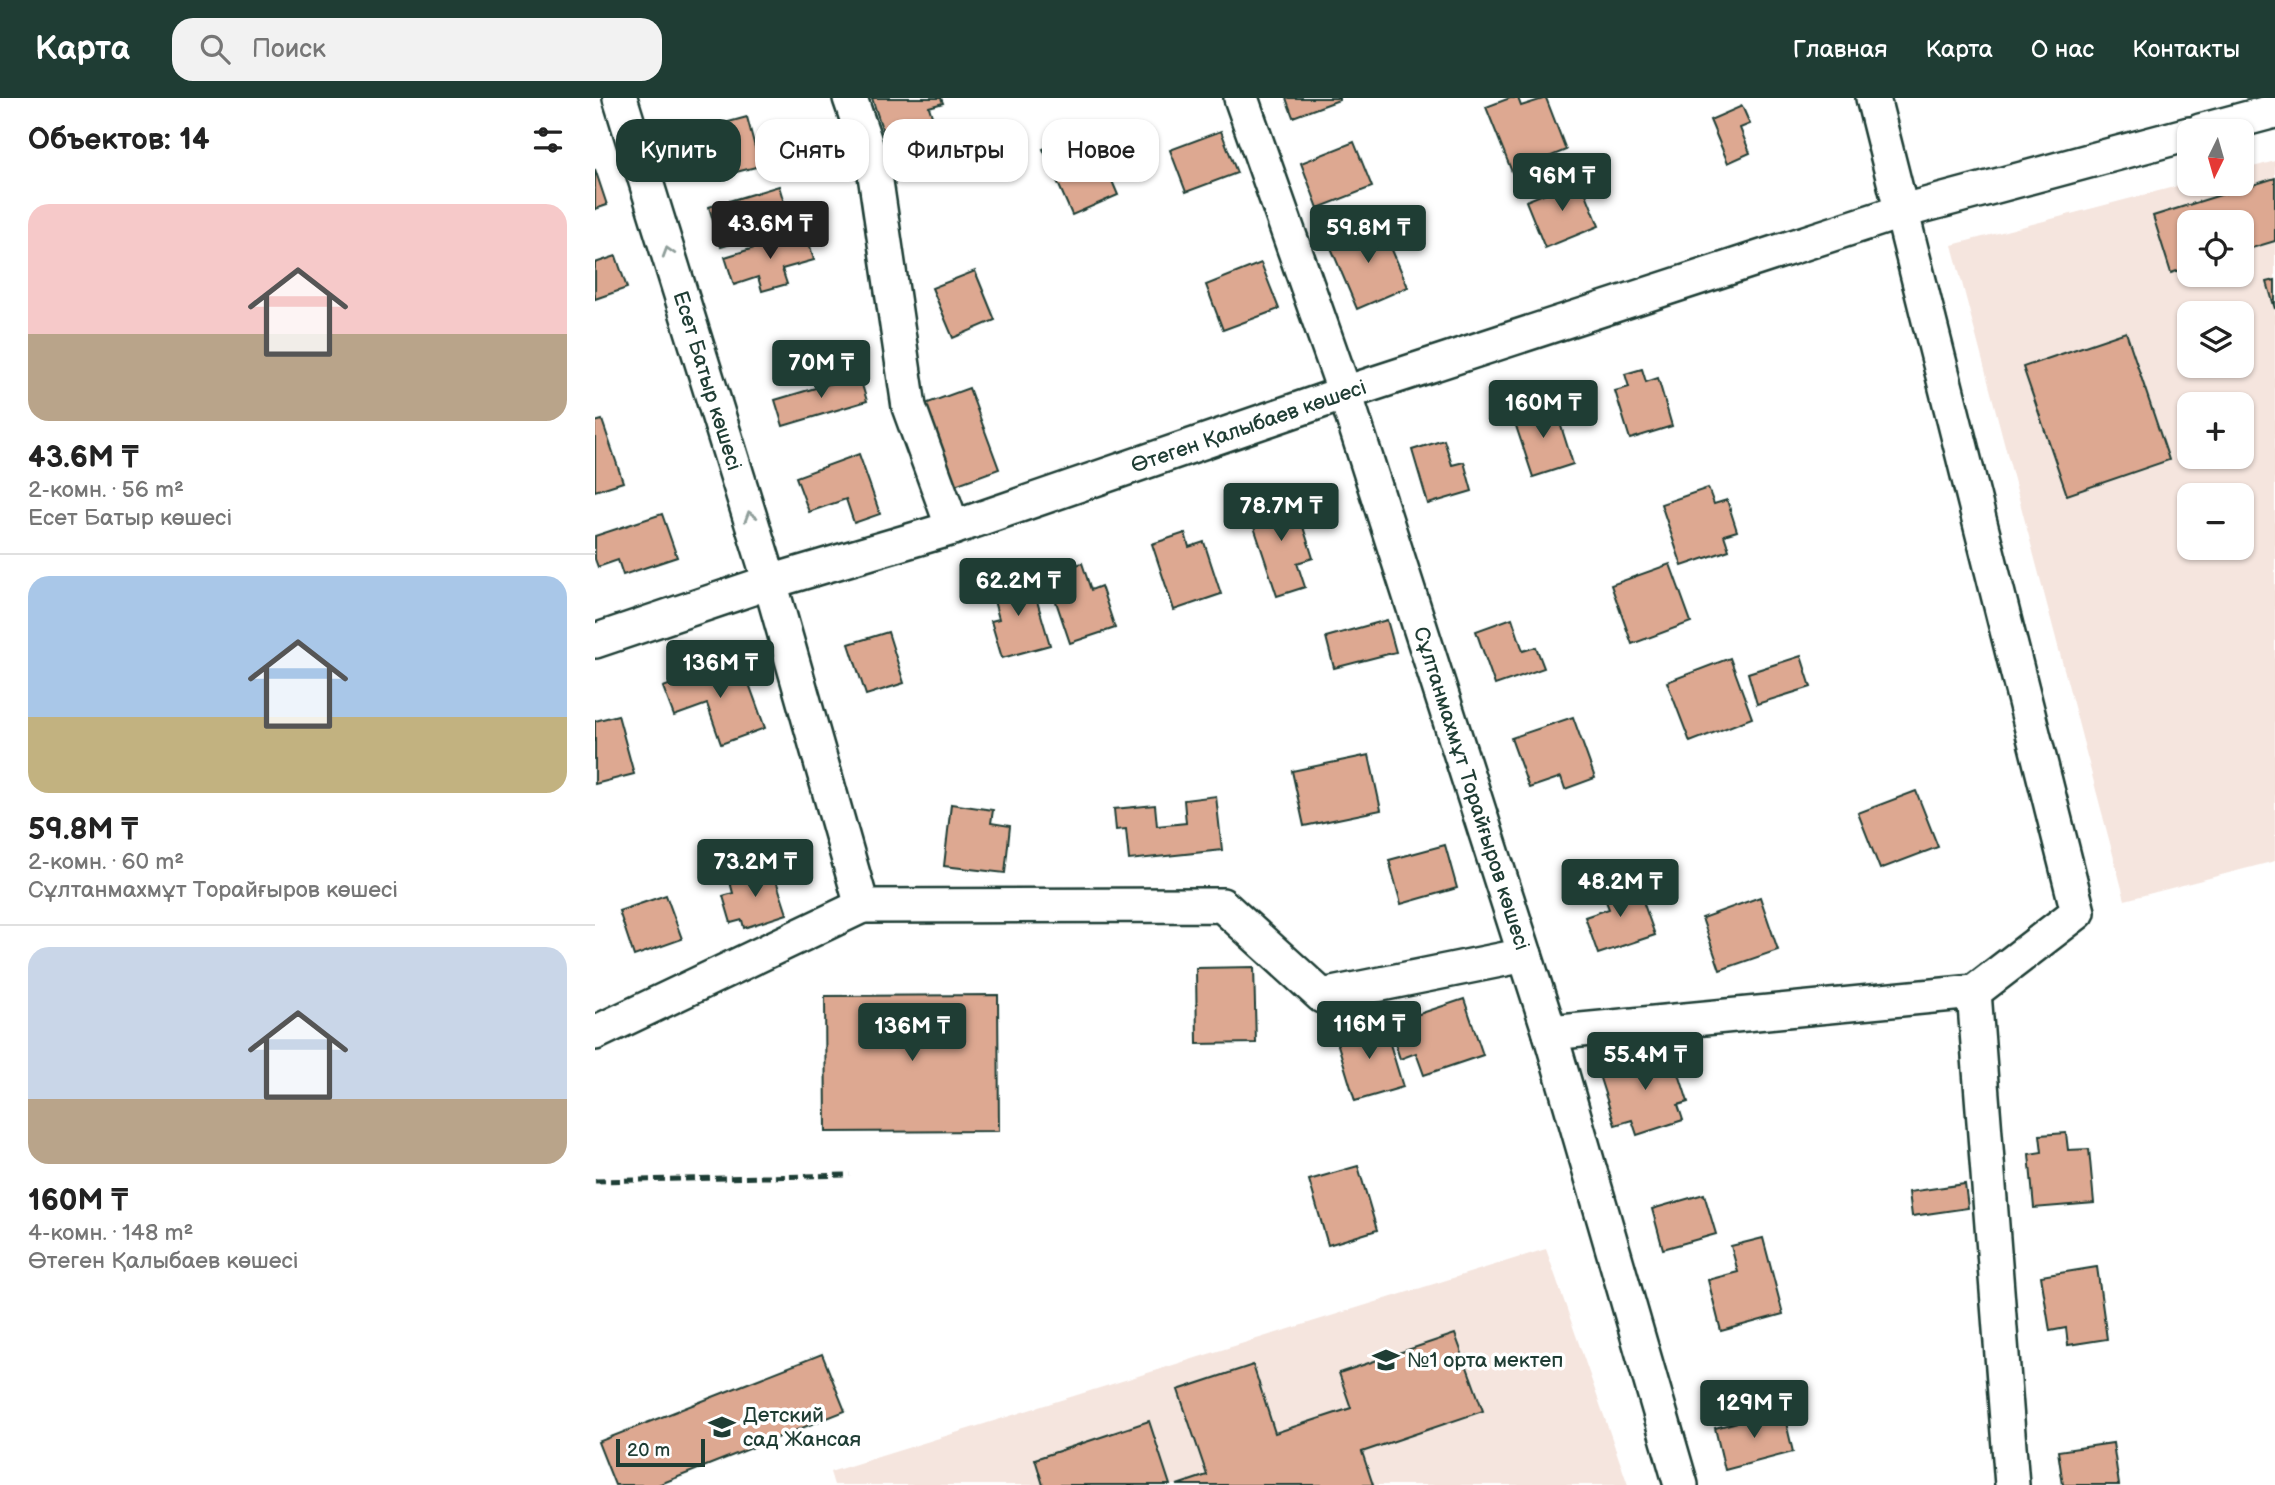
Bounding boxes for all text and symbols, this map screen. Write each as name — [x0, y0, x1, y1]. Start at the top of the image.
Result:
search box — [172, 18, 662, 81]
text: Карта — [35, 29, 130, 69]
icon: search — [196, 30, 234, 68]
text: Поиск — [252, 34, 326, 65]
text: Главная — [1793, 35, 1887, 64]
text: Карта — [1925, 35, 1993, 64]
text: О нас — [2031, 35, 2094, 64]
text: Контакты — [2132, 35, 2240, 64]
chip: Купить — [616, 119, 741, 182]
chip: Снять — [755, 119, 869, 182]
chip: Фильтры — [883, 119, 1028, 182]
chip: Новое — [1042, 119, 1159, 182]
north arrow — [2177, 119, 2254, 196]
map controls — [2177, 119, 2254, 560]
icon: filters — [529, 121, 567, 159]
text: Объектов: 14 — [28, 122, 210, 158]
pin: 96M ₸ — [1513, 153, 1611, 213]
text: 96M ₸ — [1529, 162, 1595, 190]
pin: 43.6M ₸ — [705, 202, 835, 261]
pin: 59.8M ₸ — [1303, 206, 1433, 265]
text: 43.6M ₸ — [728, 210, 812, 238]
button: locate — [2177, 210, 2254, 287]
text: 59.8M ₸ — [1326, 214, 1410, 242]
one-way arrow — [661, 247, 676, 259]
icon: home — [235, 249, 361, 375]
street label: Есет Батыр көшесі — [668, 288, 747, 473]
button: layers — [2177, 301, 2254, 378]
pin: 70M ₸ — [772, 341, 870, 400]
text: 70M ₸ — [788, 349, 854, 377]
street label: Өтеген Қалыбаев көшесі — [1128, 374, 1369, 478]
pin: 160M ₸ — [1486, 380, 1600, 440]
text: 160M ₸ — [1505, 389, 1581, 417]
button: + — [2177, 392, 2254, 469]
text: 43.6M ₸ — [28, 440, 138, 476]
text: 2-комн. · 56 m² — [28, 476, 184, 504]
button: − — [2177, 483, 2254, 560]
pin: 78.7M ₸ — [1216, 484, 1346, 543]
text: 78.7M ₸ — [1240, 492, 1322, 520]
text: Есет Батыр көшесі — [28, 504, 232, 532]
one-way arrow — [743, 511, 758, 523]
pin: 62.2M ₸ — [953, 559, 1083, 618]
text: 62.2M ₸ — [975, 567, 1061, 595]
icon: home — [235, 621, 361, 747]
street label: Сұлтанмахмұт Торайғыров көшесі — [1408, 624, 1535, 953]
pin: 136M ₸ — [663, 640, 777, 700]
text: 136M ₸ — [682, 649, 758, 677]
text: 59.8M ₸ — [28, 812, 138, 848]
pin: 73.2M ₸ — [690, 840, 820, 899]
text: 2-комн. · 60 m² — [28, 848, 184, 876]
text: 73.2M ₸ — [713, 848, 797, 876]
pin: 48.2M ₸ — [1555, 860, 1685, 919]
text: 48.2M ₸ — [1578, 868, 1662, 896]
text: Сұлтанмахмұт Торайғыров көшесі — [28, 876, 398, 904]
icon: home — [235, 992, 361, 1118]
pin: 116M ₸ — [1312, 1002, 1426, 1061]
pin: 136M ₸ — [855, 1004, 969, 1063]
text: 116M ₸ — [1333, 1010, 1405, 1038]
text: 136M ₸ — [874, 1012, 950, 1040]
pin: 55.4M ₸ — [1580, 1032, 1710, 1092]
text: 55.4M ₸ — [1603, 1041, 1687, 1069]
text: 160M ₸ — [28, 1183, 128, 1219]
text: 4-комн. · 148 m² — [28, 1219, 193, 1247]
text: Өтеген Қалыбаев көшесі — [28, 1247, 298, 1275]
school or university icon: №1 орта мектеп — [1371, 1345, 1401, 1375]
place label: №1 орта мектеп — [1407, 1348, 1563, 1373]
pin: 129M ₸ — [1697, 1380, 1811, 1440]
text: 129M ₸ — [1716, 1389, 1792, 1417]
place label: Детский сад Жансая — [743, 1403, 861, 1452]
school or university icon: Детский сад Жансая — [707, 1412, 737, 1442]
scale bar — [616, 1436, 705, 1468]
text: 20 m — [627, 1439, 670, 1462]

